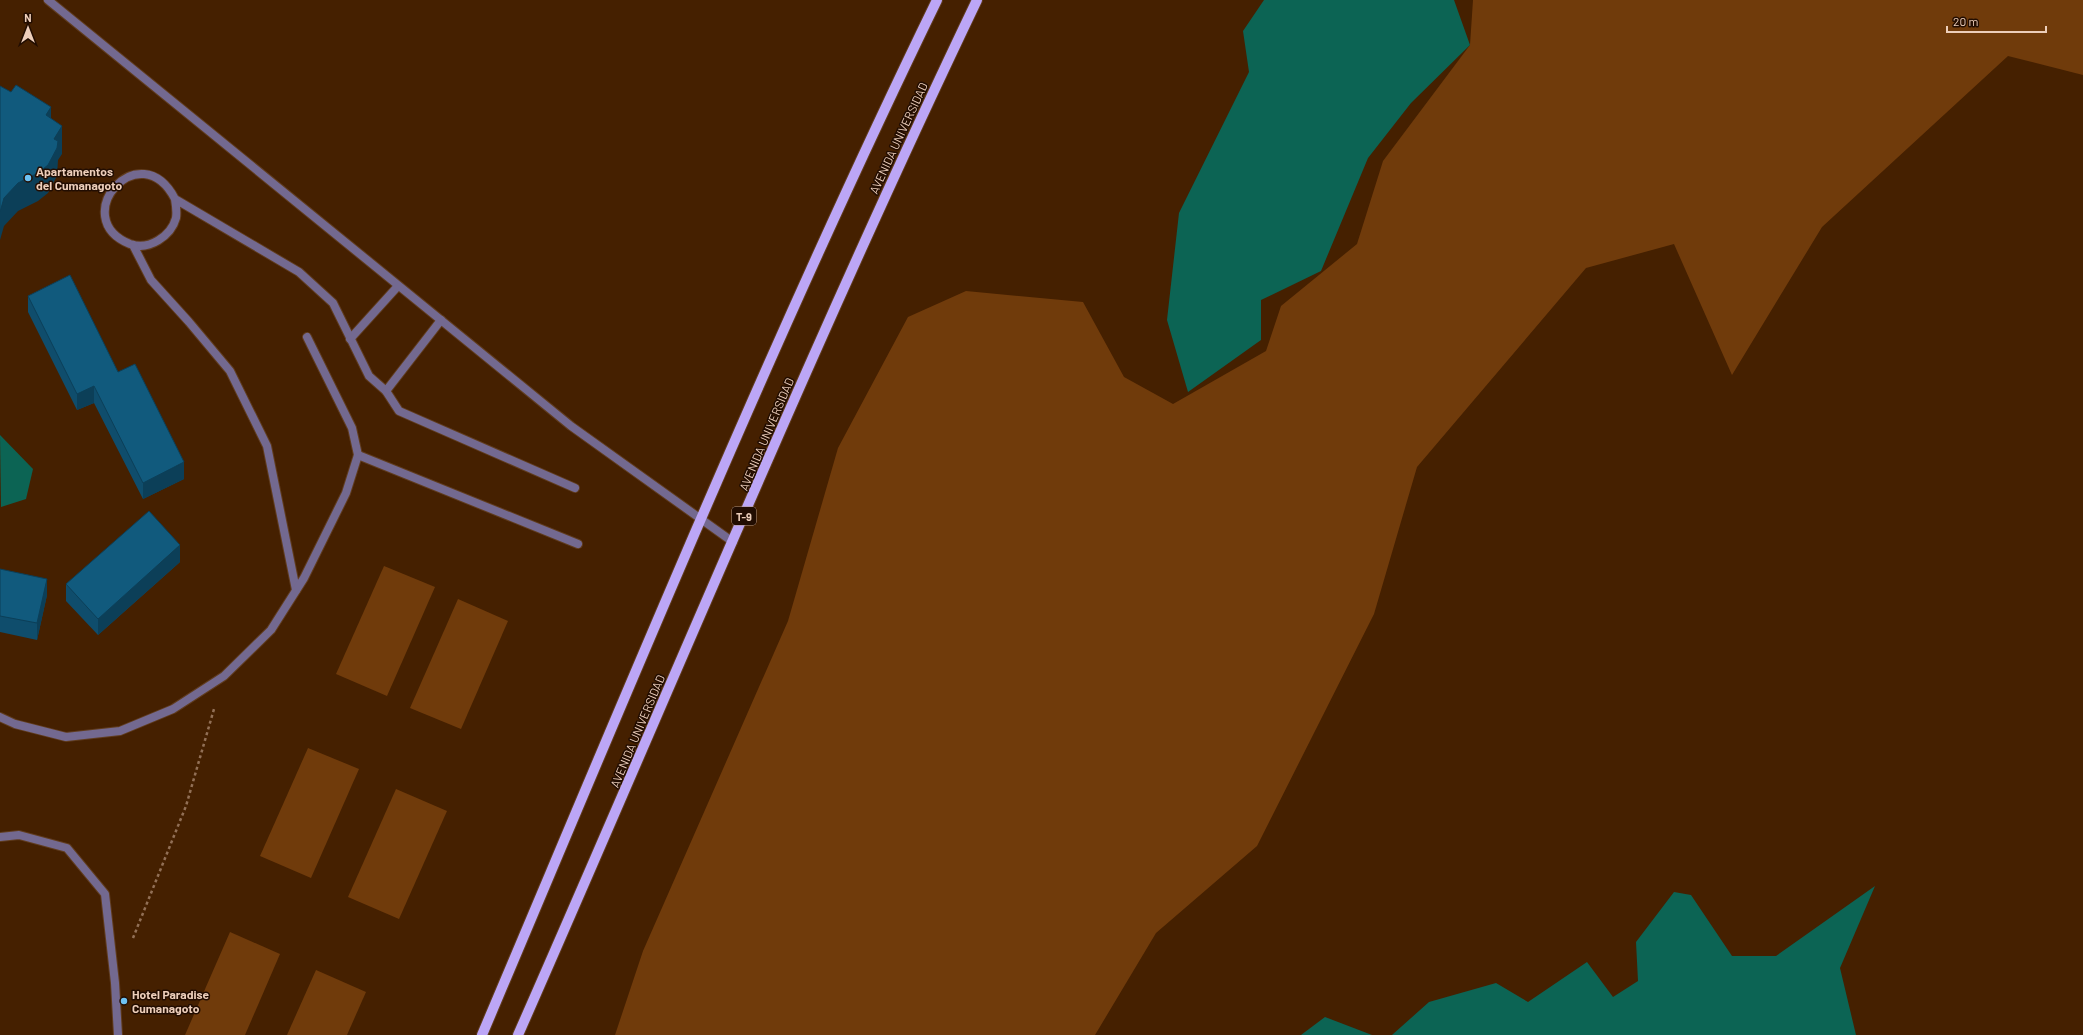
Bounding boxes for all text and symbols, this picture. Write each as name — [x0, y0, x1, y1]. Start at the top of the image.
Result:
north arrow — [8, 8, 48, 48]
scale bar — [1947, 8, 2046, 34]
text: N — [24, 11, 32, 24]
text: 20 m — [1953, 14, 1979, 28]
street label: AVENIDA UNIVERSIDAD — [866, 80, 930, 196]
place label: Apartamentos del Cumanagoto — [36, 164, 122, 192]
marker: Apartamentos del Cumanagoto — [23, 173, 33, 183]
street label: AVENIDA UNIVERSIDAD — [736, 375, 796, 493]
road number: T-9 — [732, 507, 756, 525]
street label: AVENIDA UNIVERSIDAD — [607, 672, 667, 790]
place label: Hotel Paradise Cumanagoto — [132, 987, 210, 1015]
marker: Hotel Paradise Cumanagoto — [119, 996, 129, 1006]

